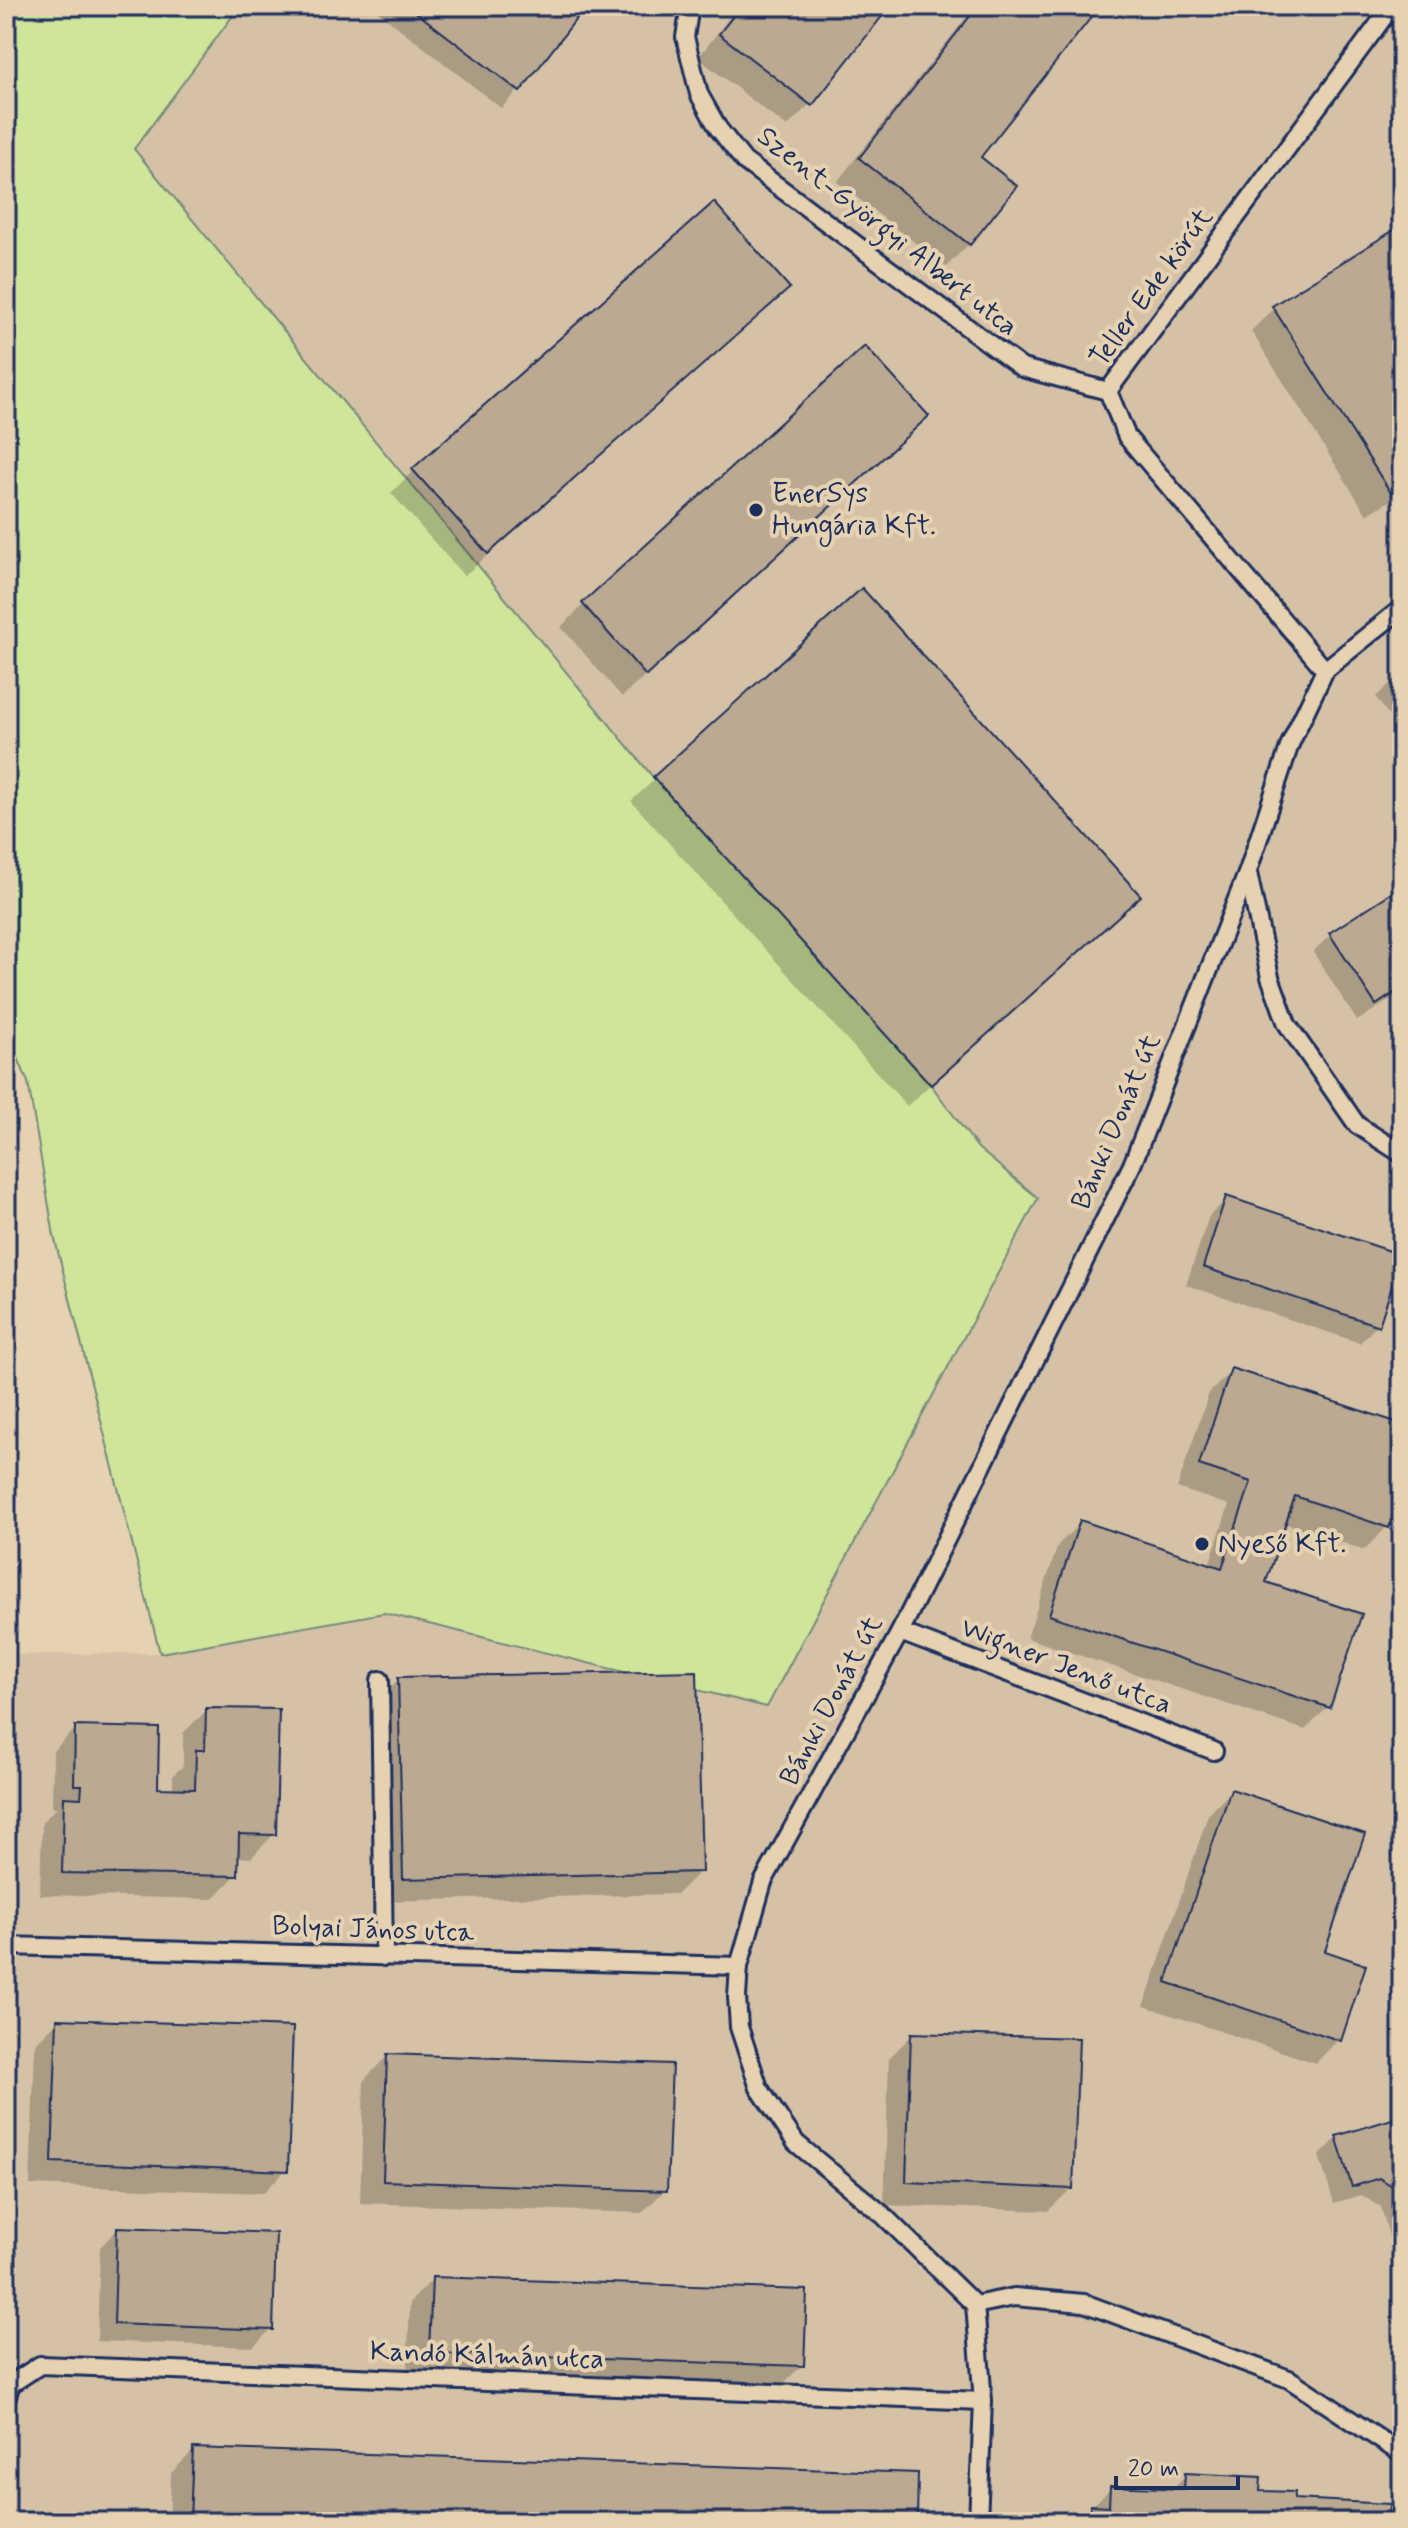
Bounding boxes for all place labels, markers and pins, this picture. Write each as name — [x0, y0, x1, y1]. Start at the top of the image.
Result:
place label: EnerSys Hungária Kft. — [772, 476, 936, 547]
marker: EnerSys Hungária Kft. — [747, 501, 765, 519]
place label: Nyeső Kft. — [1218, 1526, 1346, 1563]
marker: Nyeső Kft. — [1193, 1535, 1211, 1553]

